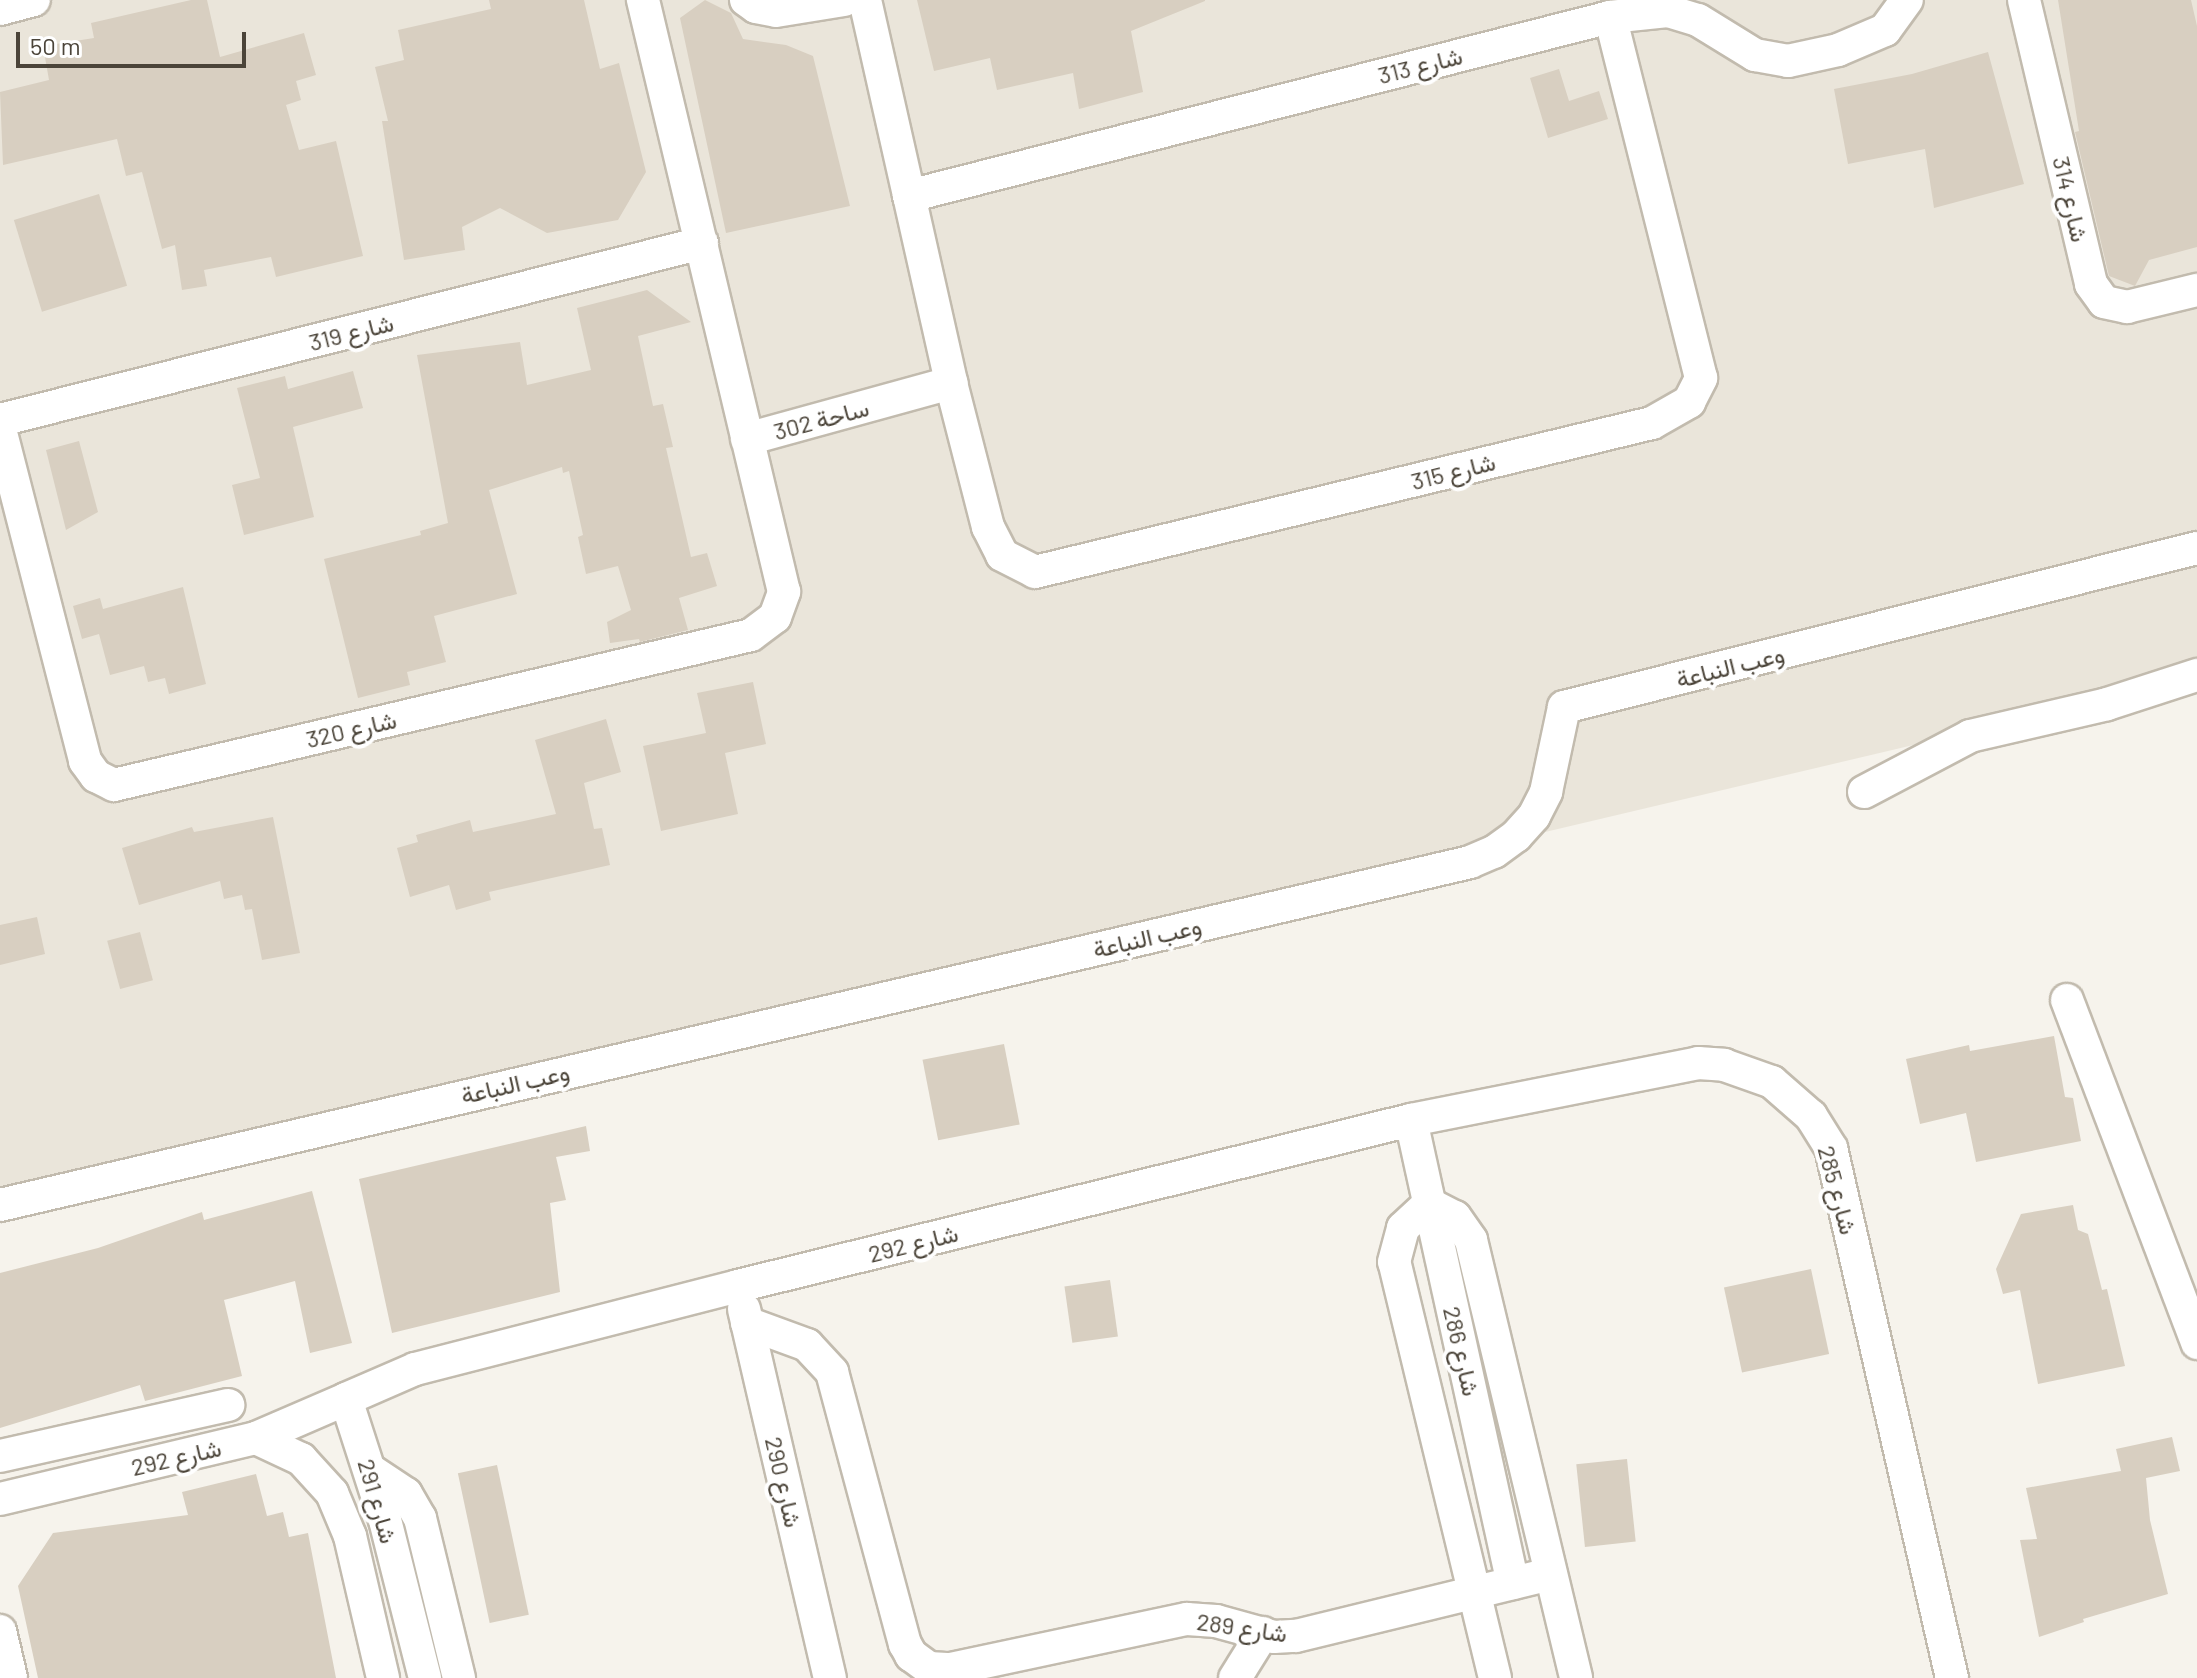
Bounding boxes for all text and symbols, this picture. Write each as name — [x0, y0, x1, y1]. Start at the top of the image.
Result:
scale bar — [20, 16, 250, 66]
text: 50 m — [30, 31, 81, 60]
street label: شارع 313 — [1375, 41, 1465, 89]
street label: شارع 314 — [2047, 153, 2095, 245]
street label: شارع 319 — [306, 308, 396, 356]
street label: ساحة 302 — [770, 392, 872, 446]
street label: شارع 315 — [1408, 447, 1498, 495]
street label: وعب النباعة — [1673, 639, 1787, 693]
street label: شارع 320 — [303, 705, 399, 753]
street label: وعب النباعة — [1090, 911, 1204, 963]
street label: وعب النباعة — [458, 1057, 572, 1109]
street label: شارع 285 — [1812, 1142, 1864, 1238]
street label: شارع 292 — [865, 1218, 961, 1268]
street label: شارع 286 — [1438, 1304, 1486, 1398]
street label: شارع 292 — [128, 1433, 224, 1481]
street label: شارع 290 — [760, 1434, 808, 1530]
street label: شارع 291 — [352, 1456, 404, 1546]
street label: شارع 289 — [1195, 1606, 1289, 1648]

